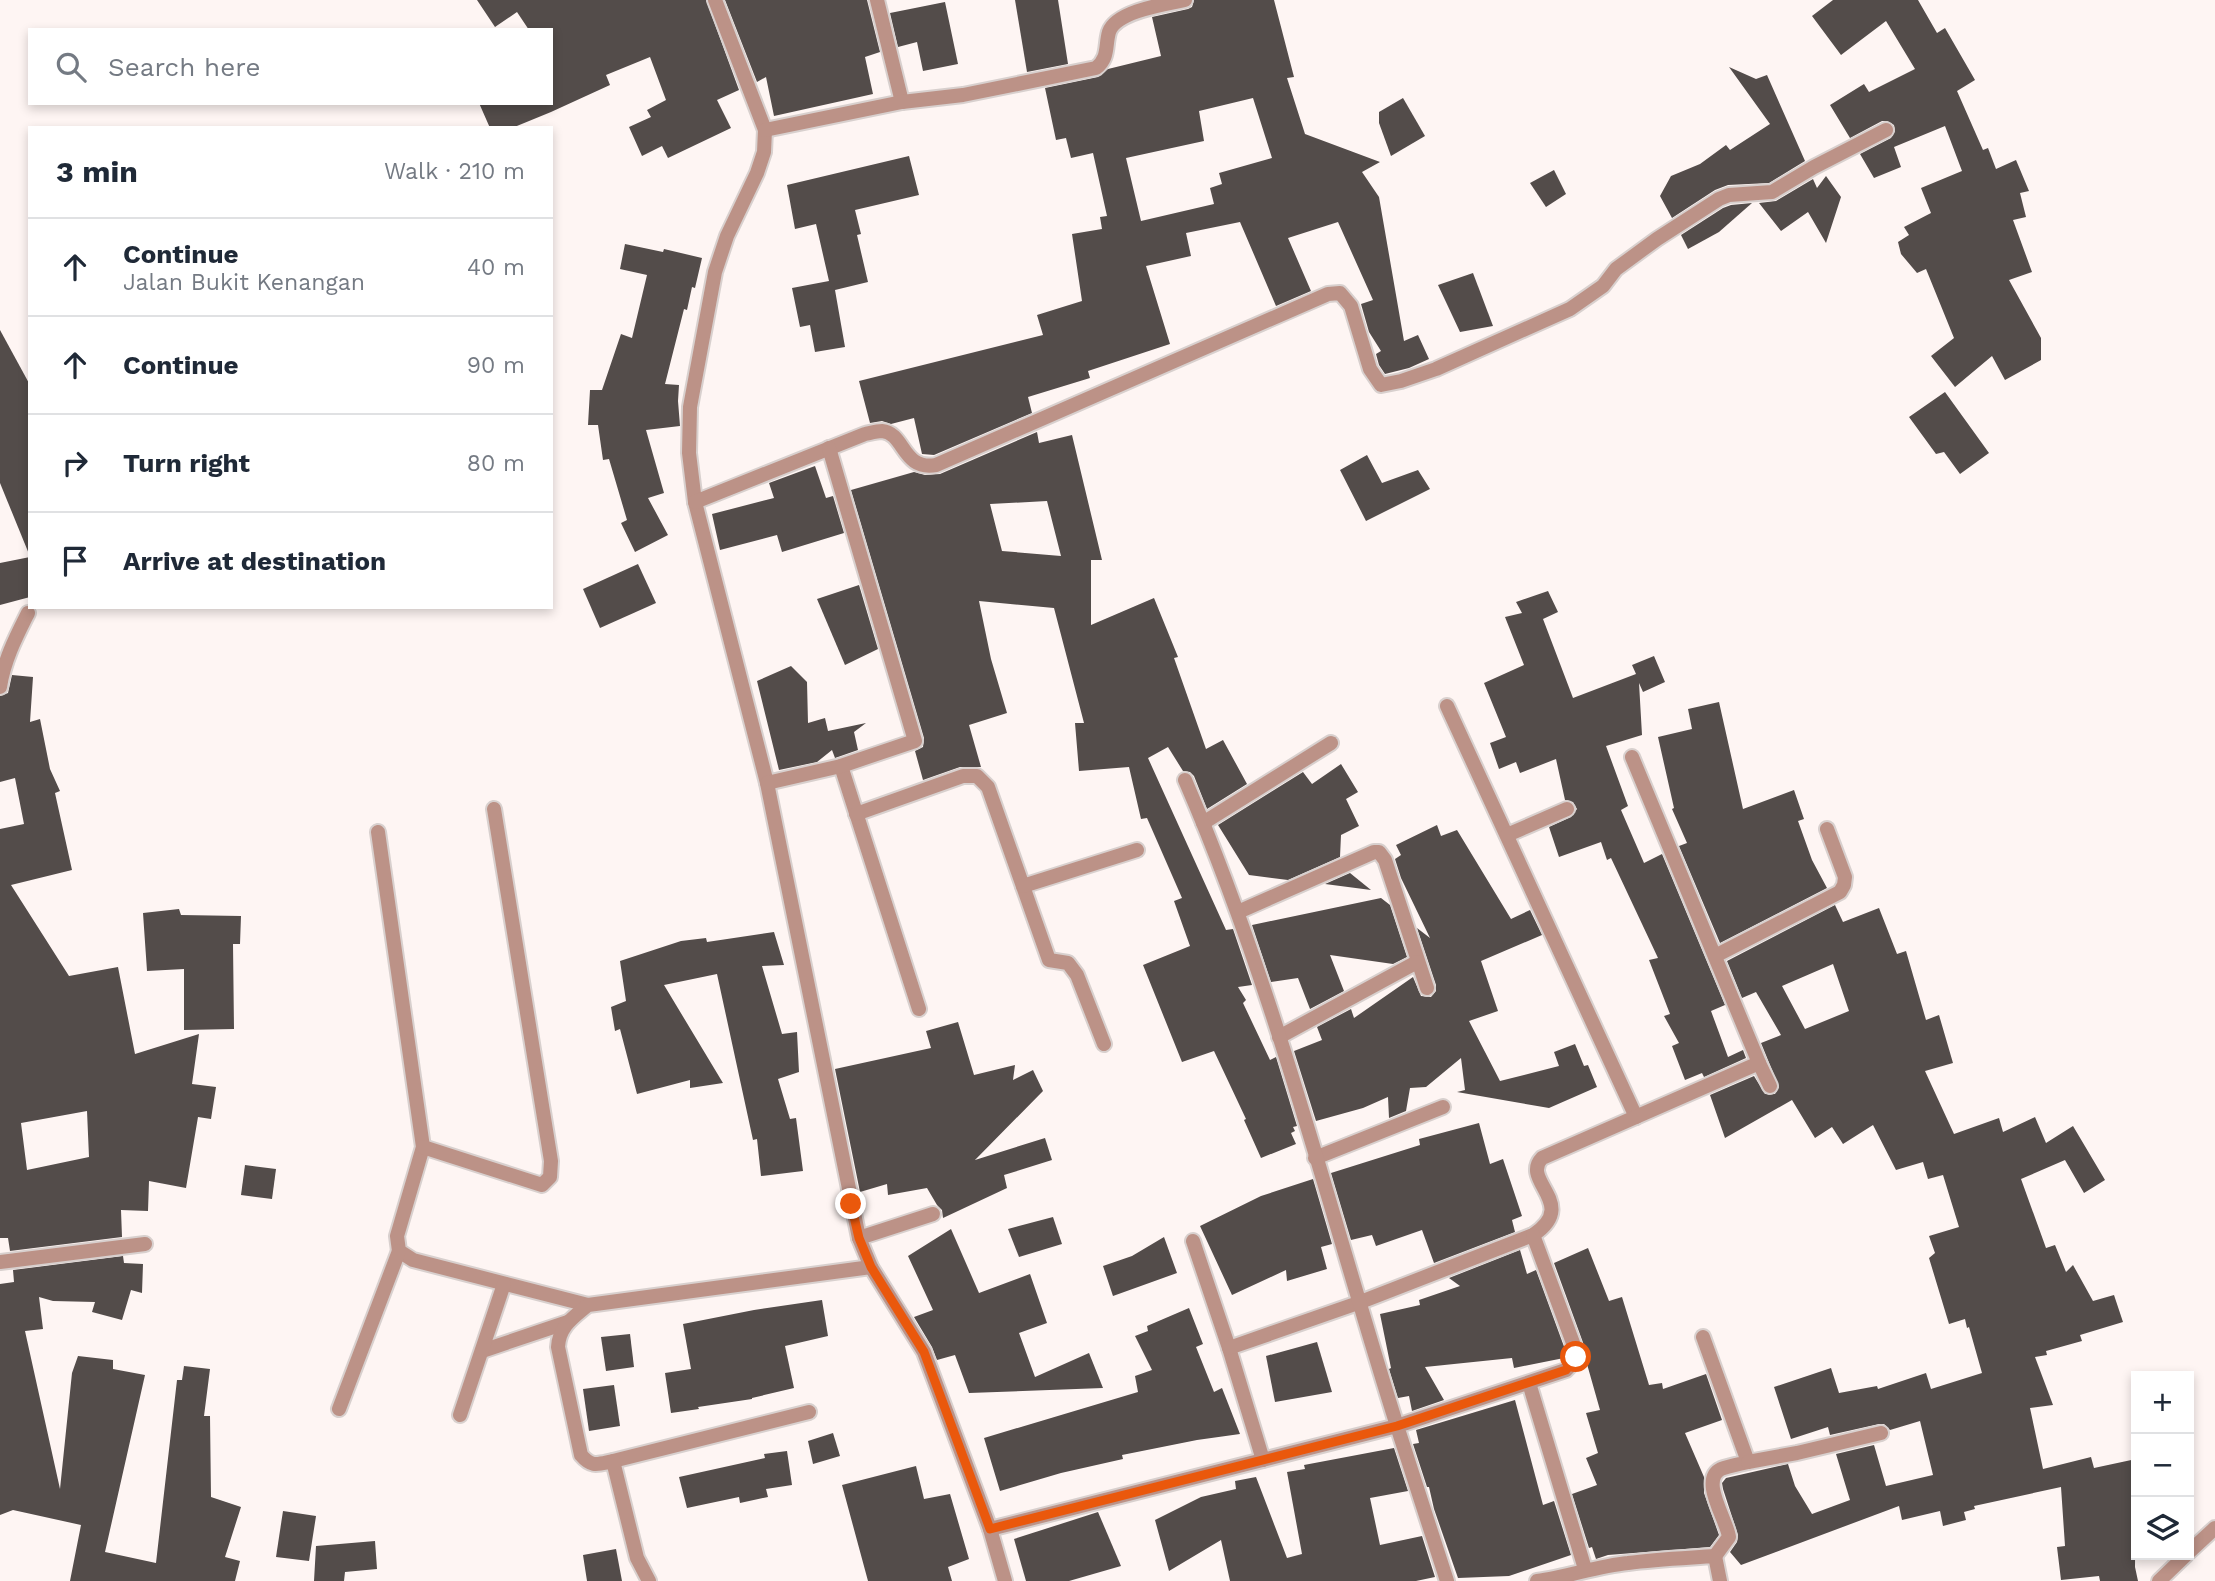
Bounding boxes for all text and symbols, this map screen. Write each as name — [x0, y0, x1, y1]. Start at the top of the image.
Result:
search box — [28, 28, 553, 105]
icon: search — [52, 48, 90, 86]
text: Search here — [108, 52, 260, 82]
text: 3 min — [56, 154, 138, 189]
text: Walk · 210 m — [384, 158, 525, 185]
text: Continue — [123, 239, 239, 269]
icon: ahead — [56, 248, 94, 286]
text: 40 m — [467, 254, 525, 281]
text: Jalan Bukit Kenangan — [123, 269, 365, 296]
icon: ahead — [56, 346, 94, 384]
text: Continue — [123, 350, 239, 380]
text: 90 m — [467, 352, 525, 379]
icon: right — [56, 444, 94, 482]
text: Turn right — [123, 448, 250, 478]
text: 80 m — [467, 450, 525, 477]
icon: arrive — [56, 542, 94, 580]
text: Arrive at destination — [123, 546, 386, 576]
route end — [835, 1188, 866, 1219]
route start — [1560, 1341, 1591, 1372]
map controls — [2131, 1371, 2194, 1560]
button: + — [2131, 1371, 2194, 1434]
button: − — [2131, 1434, 2194, 1497]
button: layers — [2131, 1497, 2194, 1560]

